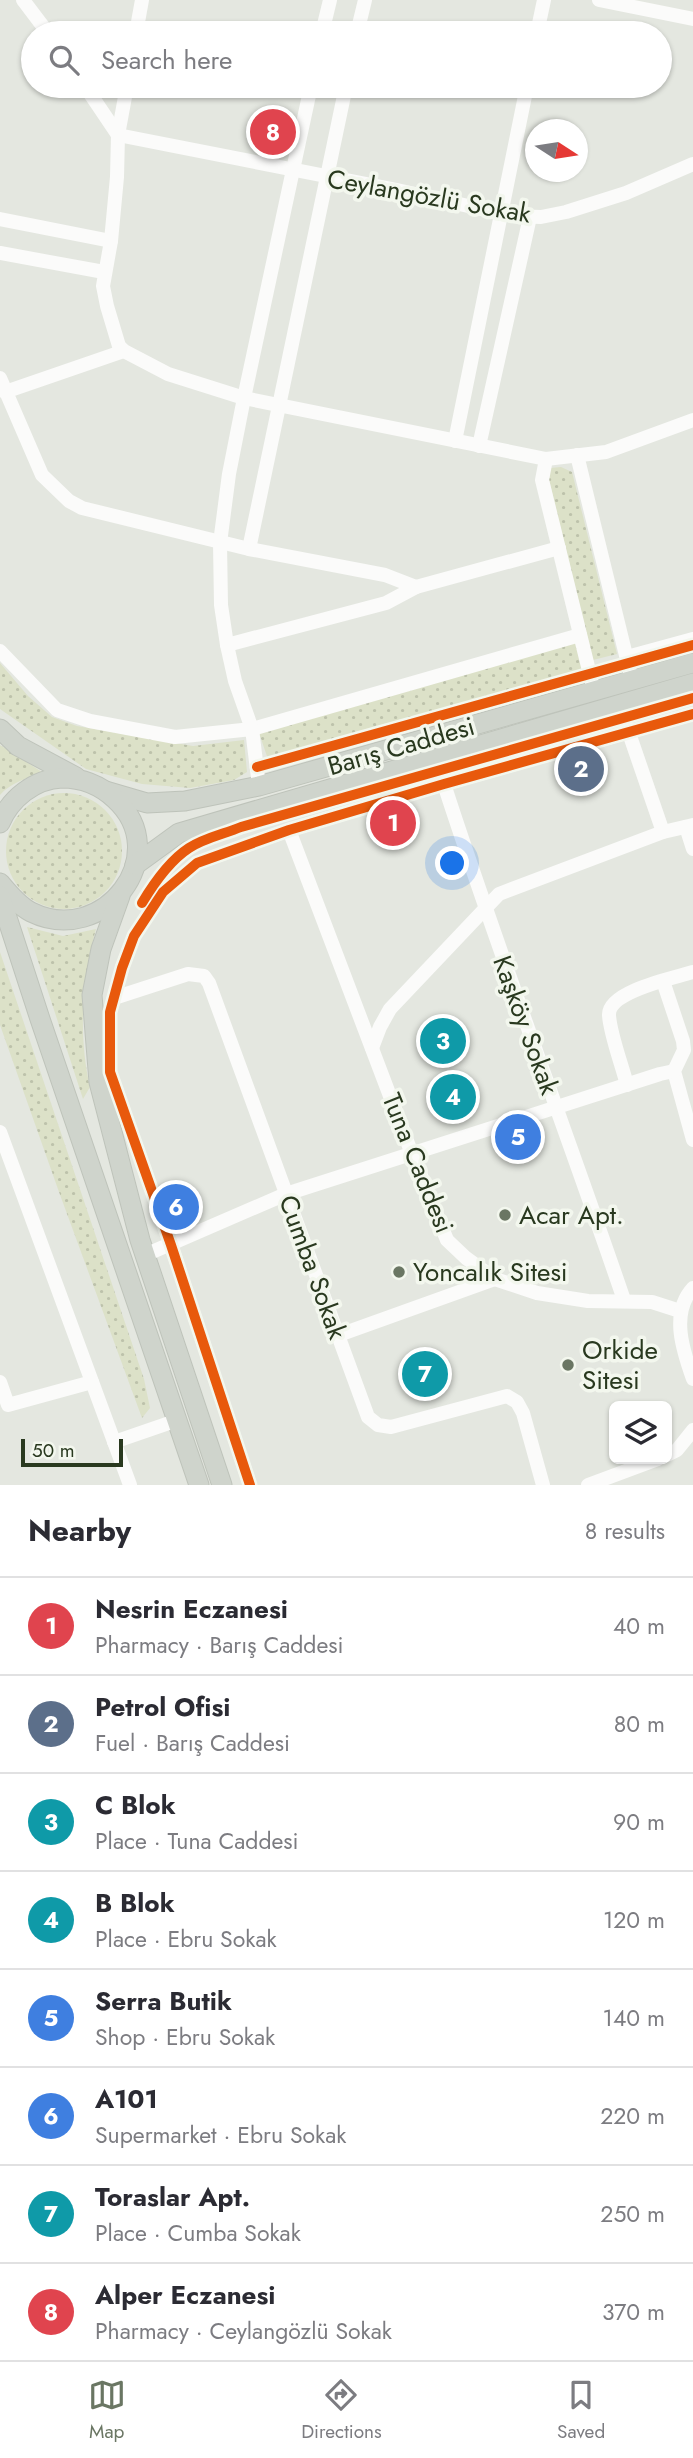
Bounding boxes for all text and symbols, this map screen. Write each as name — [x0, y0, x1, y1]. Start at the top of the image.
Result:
search box — [21, 21, 672, 98]
icon: search — [45, 41, 83, 79]
text: Search here — [101, 41, 233, 79]
pin: 8 — [250, 106, 296, 158]
north arrow — [525, 119, 588, 182]
street label: Ceylangözlü Sokak — [324, 159, 534, 233]
street label: Barış Caddesi — [323, 707, 479, 785]
pin: 2 — [558, 743, 604, 795]
pin: 1 — [370, 797, 416, 849]
your location — [435, 846, 469, 880]
street label: Kaşköy Sokak — [483, 950, 569, 1100]
pin: 3 — [420, 1015, 466, 1067]
pin: 4 — [430, 1071, 476, 1123]
street label: Tuna Caddesi — [373, 1087, 463, 1239]
pin: 5 — [495, 1111, 541, 1163]
pin: 6 — [153, 1181, 199, 1233]
street label: Cumba Sokak — [269, 1190, 357, 1345]
place label: Acar Apt. — [519, 1196, 624, 1234]
marker: Acar Apt. — [497, 1207, 513, 1223]
place label: Yoncalık Sitesi — [413, 1253, 568, 1291]
marker: Yoncalık Sitesi — [391, 1264, 407, 1280]
place label: Orkide Sitesi — [582, 1331, 658, 1399]
pin: 7 — [402, 1348, 448, 1400]
marker: Orkide Sitesi — [560, 1357, 576, 1373]
map controls — [609, 1401, 672, 1464]
button: layers — [609, 1401, 672, 1464]
scale bar — [21, 1436, 122, 1468]
text: 50 m — [32, 1437, 75, 1464]
text: Nearby — [28, 1509, 131, 1552]
text: 8 results — [585, 1514, 665, 1548]
text: Nesrin Eczanesi — [95, 1590, 288, 1628]
text: 1 — [45, 1609, 57, 1643]
text: 40 m — [613, 1609, 665, 1643]
text: Pharmacy · Barış Caddesi — [95, 1628, 344, 1662]
text: Petrol Ofisi — [95, 1688, 231, 1726]
text: 2 — [43, 1707, 59, 1741]
text: 80 m — [614, 1707, 665, 1741]
text: Fuel · Barış Caddesi — [95, 1726, 290, 1760]
text: C Blok — [95, 1786, 176, 1824]
text: 3 — [44, 1805, 58, 1839]
text: 90 m — [613, 1805, 665, 1839]
text: Place · Tuna Caddesi — [95, 1824, 299, 1858]
text: B Blok — [95, 1884, 175, 1922]
text: 4 — [43, 1903, 59, 1937]
text: 120 m — [603, 1903, 665, 1937]
text: Place · Ebru Sokak — [95, 1922, 277, 1956]
text: Serra Butik — [95, 1982, 232, 2020]
text: 5 — [44, 2001, 58, 2035]
text: 140 m — [603, 2001, 665, 2035]
text: Shop · Ebru Sokak — [95, 2020, 275, 2054]
text: A101 — [95, 2080, 158, 2118]
text: 6 — [43, 2099, 59, 2133]
text: 220 m — [600, 2099, 665, 2133]
text: Supermarket · Ebru Sokak — [95, 2118, 346, 2152]
text: Toraslar Apt. — [95, 2178, 250, 2216]
text: 7 — [44, 2197, 58, 2231]
text: 250 m — [600, 2197, 665, 2231]
text: Place · Cumba Sokak — [95, 2216, 301, 2250]
text: Alper Eczanesi — [95, 2276, 276, 2314]
text: 8 — [44, 2295, 58, 2329]
text: 370 m — [602, 2295, 665, 2329]
text: Pharmacy · Ceylangözlü Sokak — [95, 2314, 392, 2348]
tab: Map — [88, 2376, 126, 2445]
tab: Directions — [301, 2376, 382, 2445]
tab: Saved — [557, 2376, 605, 2445]

